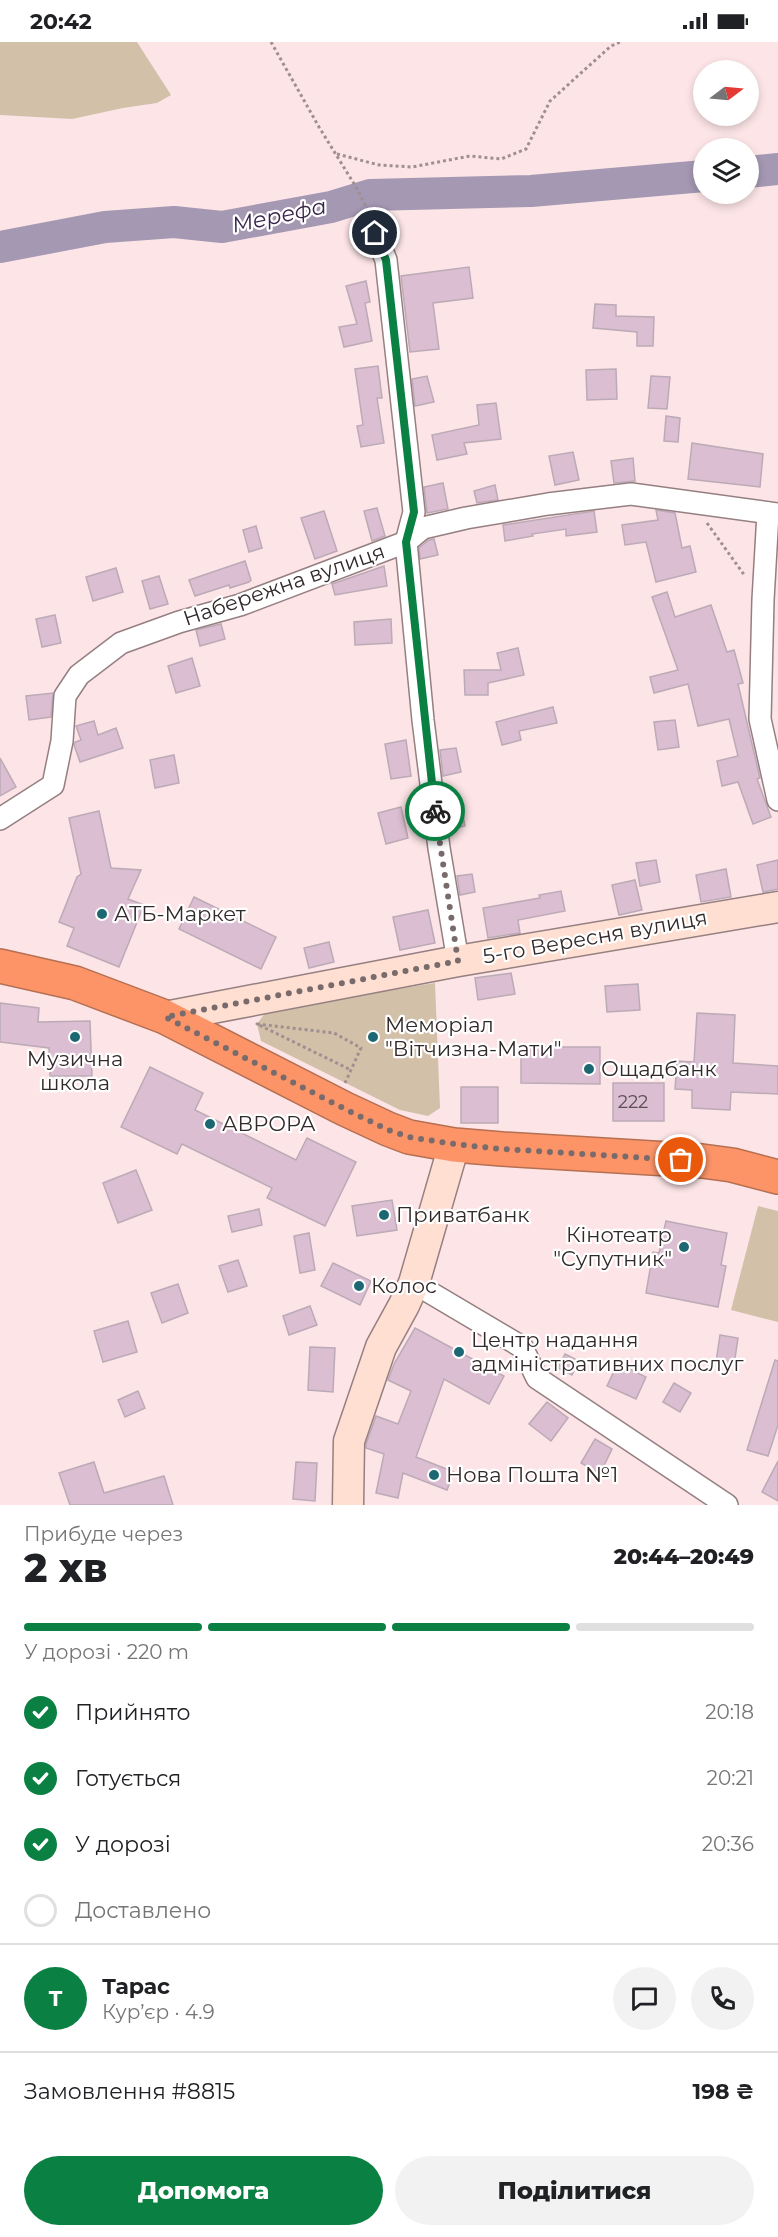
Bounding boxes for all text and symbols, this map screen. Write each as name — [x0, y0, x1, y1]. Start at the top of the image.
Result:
text: 20:42 — [30, 8, 92, 35]
north arrow — [693, 60, 759, 126]
map controls — [693, 60, 759, 204]
button: layers — [693, 138, 759, 204]
water label: Мерефа — [229, 192, 329, 239]
pin — [349, 207, 400, 258]
icon: home — [358, 216, 391, 249]
street label: Набережна вулиця — [180, 538, 388, 631]
courier — [405, 781, 465, 841]
icon: bike — [419, 795, 452, 828]
place label: АТБ-Маркет — [114, 901, 246, 926]
street label: 5-го Вересня вулиця — [481, 904, 709, 969]
marker: АТБ-Маркет — [95, 907, 109, 921]
place label: Меморіал "Вітчизна-Мати" — [385, 1012, 562, 1061]
marker: Музична школа — [68, 1030, 82, 1044]
marker: Меморіал "Вітчизна-Мати" — [366, 1030, 380, 1044]
place label: Музична школа — [27, 1046, 123, 1095]
place label: Ощадбанк — [601, 1056, 717, 1081]
marker: Ощадбанк — [582, 1062, 596, 1076]
house number: 222 — [618, 1091, 648, 1113]
place label: АВРОРА — [222, 1111, 316, 1136]
marker: АВРОРА — [203, 1117, 217, 1131]
pin — [655, 1134, 706, 1185]
icon: bag — [664, 1143, 697, 1176]
place label: Приватбанк — [396, 1202, 530, 1227]
marker: Приватбанк — [377, 1208, 391, 1222]
place label: Кінотеатр "Супутник" — [553, 1222, 672, 1271]
marker: Кінотеатр "Супутник" — [677, 1240, 691, 1254]
place label: Колос — [371, 1273, 437, 1298]
marker: Колос — [352, 1279, 366, 1293]
place label: Центр надання адміністративних послуг — [471, 1327, 744, 1376]
marker: Центр надання адміністративних послуг — [452, 1345, 466, 1359]
place label: Нова Пошта №1 — [446, 1462, 618, 1487]
marker: Нова Пошта №1 — [427, 1468, 441, 1482]
text: Прибуде через — [24, 1522, 183, 1546]
text: 20:44–20:49 — [614, 1543, 754, 1570]
text: 2 хв — [24, 1544, 107, 1592]
text: У дорозі · 220 m — [24, 1640, 189, 1664]
icon: check — [24, 1696, 57, 1729]
text: Прийнято — [75, 1699, 191, 1726]
text: 20:18 — [705, 1700, 754, 1724]
icon: check — [24, 1762, 57, 1795]
text: Готується — [75, 1765, 181, 1792]
text: 20:21 — [707, 1766, 754, 1790]
icon: check — [24, 1828, 57, 1861]
text: У дорозі — [75, 1831, 171, 1858]
text: 20:36 — [702, 1832, 754, 1856]
text: Доставлено — [75, 1897, 211, 1924]
button: chat — [613, 1967, 676, 2030]
button: phone — [691, 1967, 754, 2030]
text: Тарас — [102, 1973, 170, 2000]
text: Т — [48, 1985, 63, 2012]
text: Кур’єр · 4.9 — [102, 2000, 215, 2024]
text: Замовлення #8815 — [24, 2078, 235, 2105]
text: 198 ₴ — [692, 2078, 754, 2105]
button: Допомога — [24, 2156, 383, 2225]
button: Поділитися — [395, 2156, 754, 2225]

